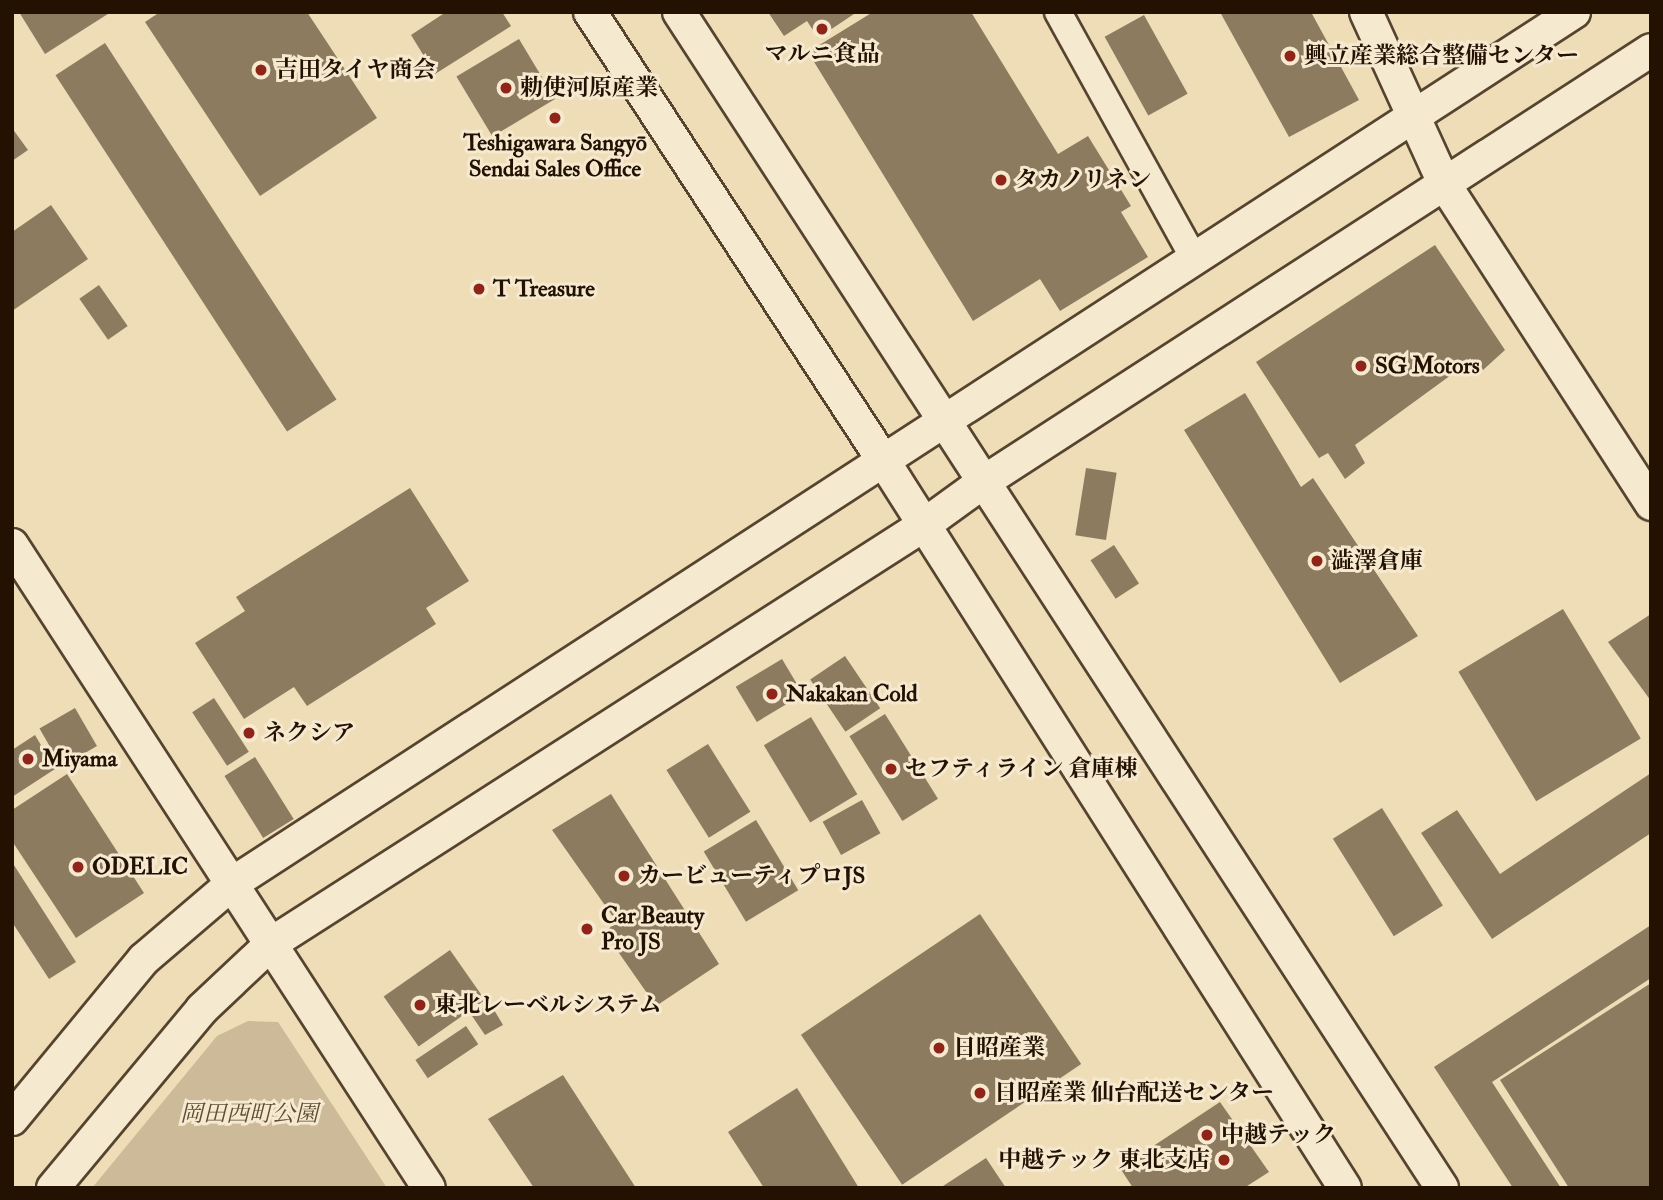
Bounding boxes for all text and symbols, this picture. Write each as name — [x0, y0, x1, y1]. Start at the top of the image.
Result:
marker: マルニ食品 — [814, 21, 830, 37]
place label: マルニ食品 — [765, 40, 879, 68]
place label: 興立産業総合整備センター — [1304, 42, 1580, 70]
marker: 興立産業総合整備センター — [1282, 48, 1298, 64]
place label: 吉田タイヤ商会 — [275, 56, 436, 84]
marker: 吉田タイヤ商会 — [253, 62, 269, 78]
place label: 勅使河原産業 — [520, 74, 658, 102]
marker: 勅使河原産業 — [498, 80, 514, 96]
marker: Teshigawara Sangyō Sendai Sales Office — [547, 110, 563, 126]
place label: Teshigawara Sangyō Sendai Sales Office — [463, 129, 647, 183]
place label: タカノリネン — [1015, 166, 1153, 194]
marker: タカノリネン — [993, 172, 1009, 188]
place label: T Treasure — [493, 275, 595, 303]
marker: T Treasure — [471, 281, 487, 297]
place label: SG Motors — [1375, 352, 1480, 380]
marker: SG Motors — [1353, 358, 1369, 374]
place label: 澁澤倉庫 — [1331, 547, 1423, 575]
marker: 澁澤倉庫 — [1309, 553, 1325, 569]
place label: Nakakan Cold — [786, 680, 918, 708]
marker: Nakakan Cold — [764, 686, 780, 702]
place label: ネクシア — [263, 719, 355, 747]
marker: ネクシア — [241, 725, 257, 741]
place label: Miyama — [42, 745, 117, 773]
marker: Miyama — [20, 751, 36, 767]
place label: セフティライン 倉庫棟 — [905, 755, 1140, 783]
marker: セフティライン 倉庫棟 — [883, 761, 899, 777]
place label: ODELIC — [92, 853, 188, 881]
marker: ODELIC — [70, 859, 86, 875]
place label: カービューティプロJS — [638, 862, 867, 890]
marker: カービューティプロJS — [616, 868, 632, 884]
place label: Car Beauty Pro JS — [601, 902, 704, 956]
marker: Car Beauty Pro JS — [579, 921, 595, 937]
place label: 東北レーベルシステム — [434, 991, 664, 1019]
marker: 東北レーベルシステム — [412, 997, 428, 1013]
place label: 日昭産業 — [953, 1034, 1045, 1062]
marker: 日昭産業 — [931, 1040, 947, 1056]
place label: 日昭産業 仙台配送センター — [994, 1079, 1275, 1107]
marker: 日昭産業 仙台配送センター — [972, 1085, 988, 1101]
park label: 岡田西町公園 — [180, 1100, 318, 1128]
place label: 中越テック — [1221, 1121, 1336, 1149]
marker: 中越テック — [1199, 1127, 1215, 1143]
place label: 中越テック 東北支店 — [998, 1146, 1210, 1174]
marker: 中越テック 東北支店 — [1216, 1152, 1232, 1168]

